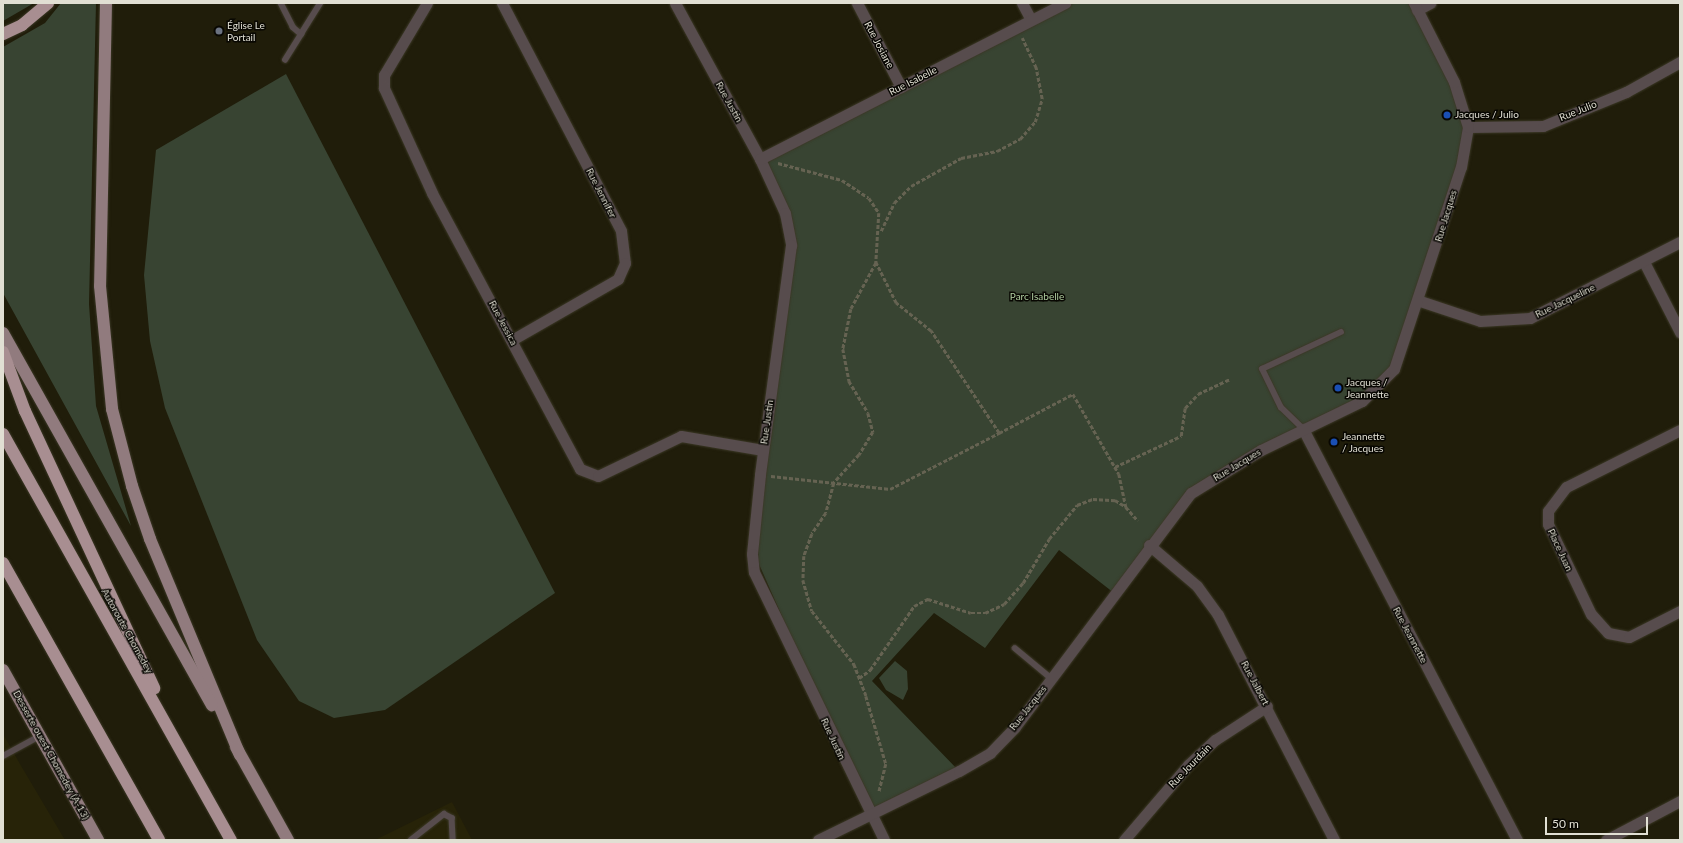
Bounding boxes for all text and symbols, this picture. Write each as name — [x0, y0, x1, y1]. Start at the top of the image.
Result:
place label: Église Le Portail — [227, 19, 265, 42]
street label: Rue Josiane — [862, 19, 896, 71]
marker: Église Le Portail — [214, 26, 224, 36]
street label: Rue Isabelle — [887, 64, 939, 98]
street label: Rue Justin — [713, 79, 745, 125]
street label: Rue Julio — [1557, 98, 1599, 124]
place label: Jacques / Julio — [1455, 109, 1519, 121]
marker: Jacques / Julio — [1442, 110, 1452, 120]
street label: Rue Jennifer — [583, 166, 619, 220]
street label: Rue Jacques — [1432, 188, 1460, 244]
street label: Rue Jacqueline — [1533, 281, 1597, 321]
park label: Parc Isabelle — [1010, 291, 1064, 303]
street label: Rue Jessica — [486, 298, 520, 348]
place label: Jacques / Jeannette — [1346, 376, 1389, 400]
marker: Jacques / Jeannette — [1333, 383, 1343, 393]
street label: Rue Justin — [758, 399, 776, 445]
place label: Jeannette / Jacques — [1342, 430, 1385, 454]
marker: Jeannette / Jacques — [1329, 437, 1339, 447]
street label: Rue Jacques — [1211, 446, 1263, 484]
street label: Place Juan — [1545, 527, 1575, 573]
street label: Autoroute Chomedey — [99, 587, 155, 675]
street label: Rue Jeannette — [1390, 605, 1430, 665]
street label: Rue Jalbert — [1238, 659, 1272, 707]
street label: Rue Jacques — [1007, 683, 1049, 733]
street label: Desserte ouest Chomedey (A-13) — [10, 688, 92, 822]
street label: Rue Justin — [818, 716, 848, 762]
street label: Rue Jourdain — [1166, 741, 1214, 791]
scale bar — [1547, 809, 1650, 835]
text: 50 m — [1552, 816, 1579, 831]

